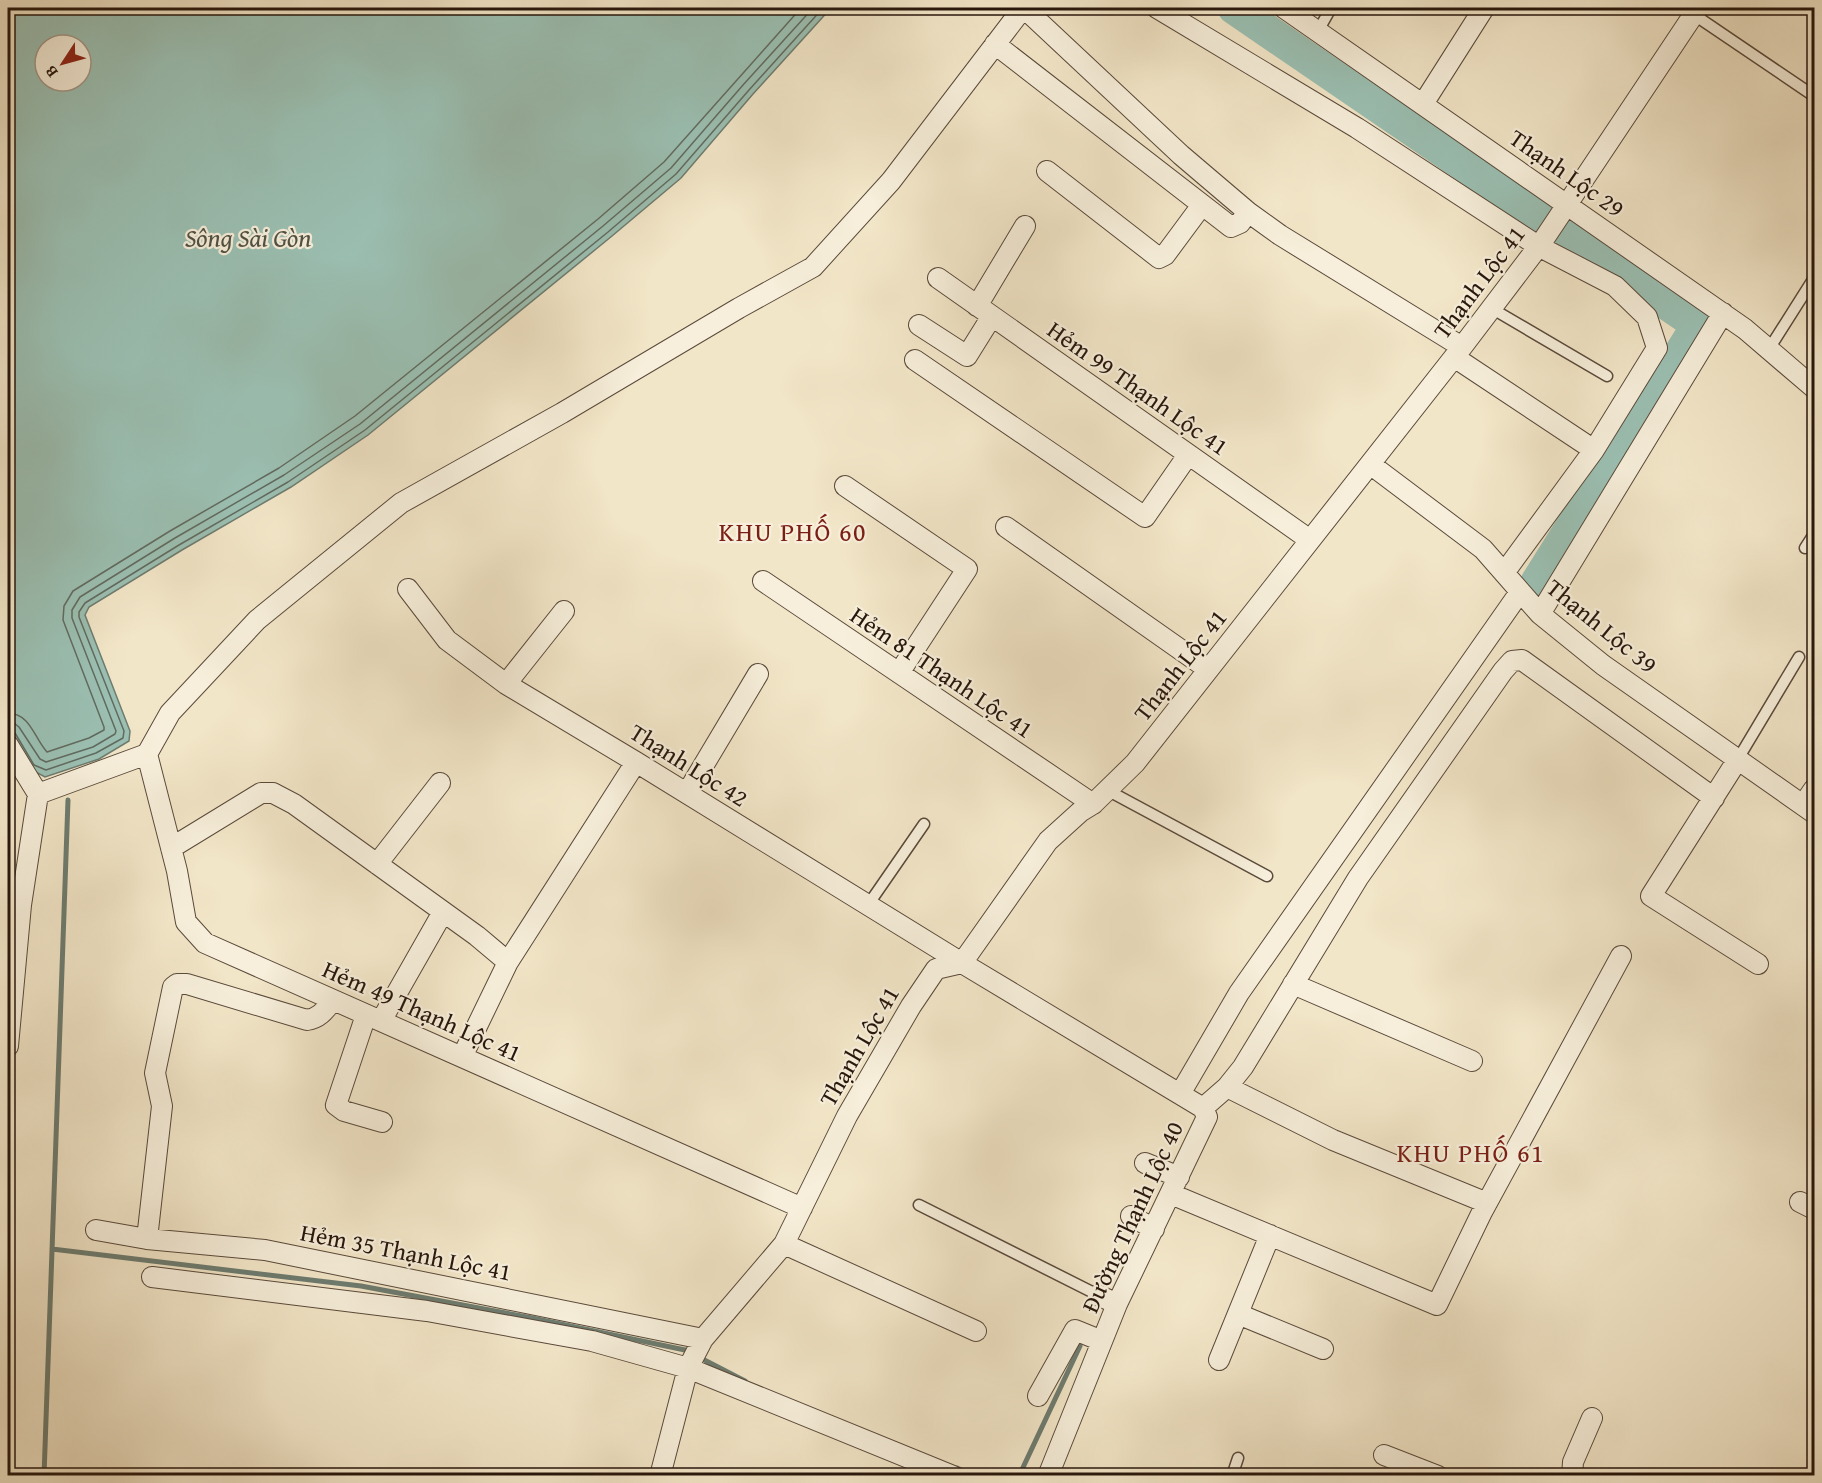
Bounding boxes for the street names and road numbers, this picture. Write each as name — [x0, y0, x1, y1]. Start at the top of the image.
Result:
street label: Thạnh Lộc 29 — [1502, 120, 1632, 226]
street label: Thạnh Lộc 41 — [1425, 218, 1533, 346]
street label: Hẻm 99 Thạnh Lộc 41 — [1040, 312, 1236, 464]
street label: Thạnh Lộc 39 — [1539, 570, 1665, 682]
street label: Hẻm 81 Thạnh Lộc 41 — [844, 598, 1040, 746]
street label: Thạnh Lộc 41 — [1125, 602, 1235, 728]
street label: Thạnh Lộc 42 — [623, 715, 755, 815]
street label: Hẻm 49 Thạnh Lộc 41 — [317, 951, 527, 1071]
street label: Thạnh Lộc 41 — [810, 979, 908, 1113]
street label: Đường Thạnh Lộc 40 — [1072, 1116, 1192, 1318]
street label: Hẻm 35 Thạnh Lộc 41 — [298, 1214, 514, 1290]

